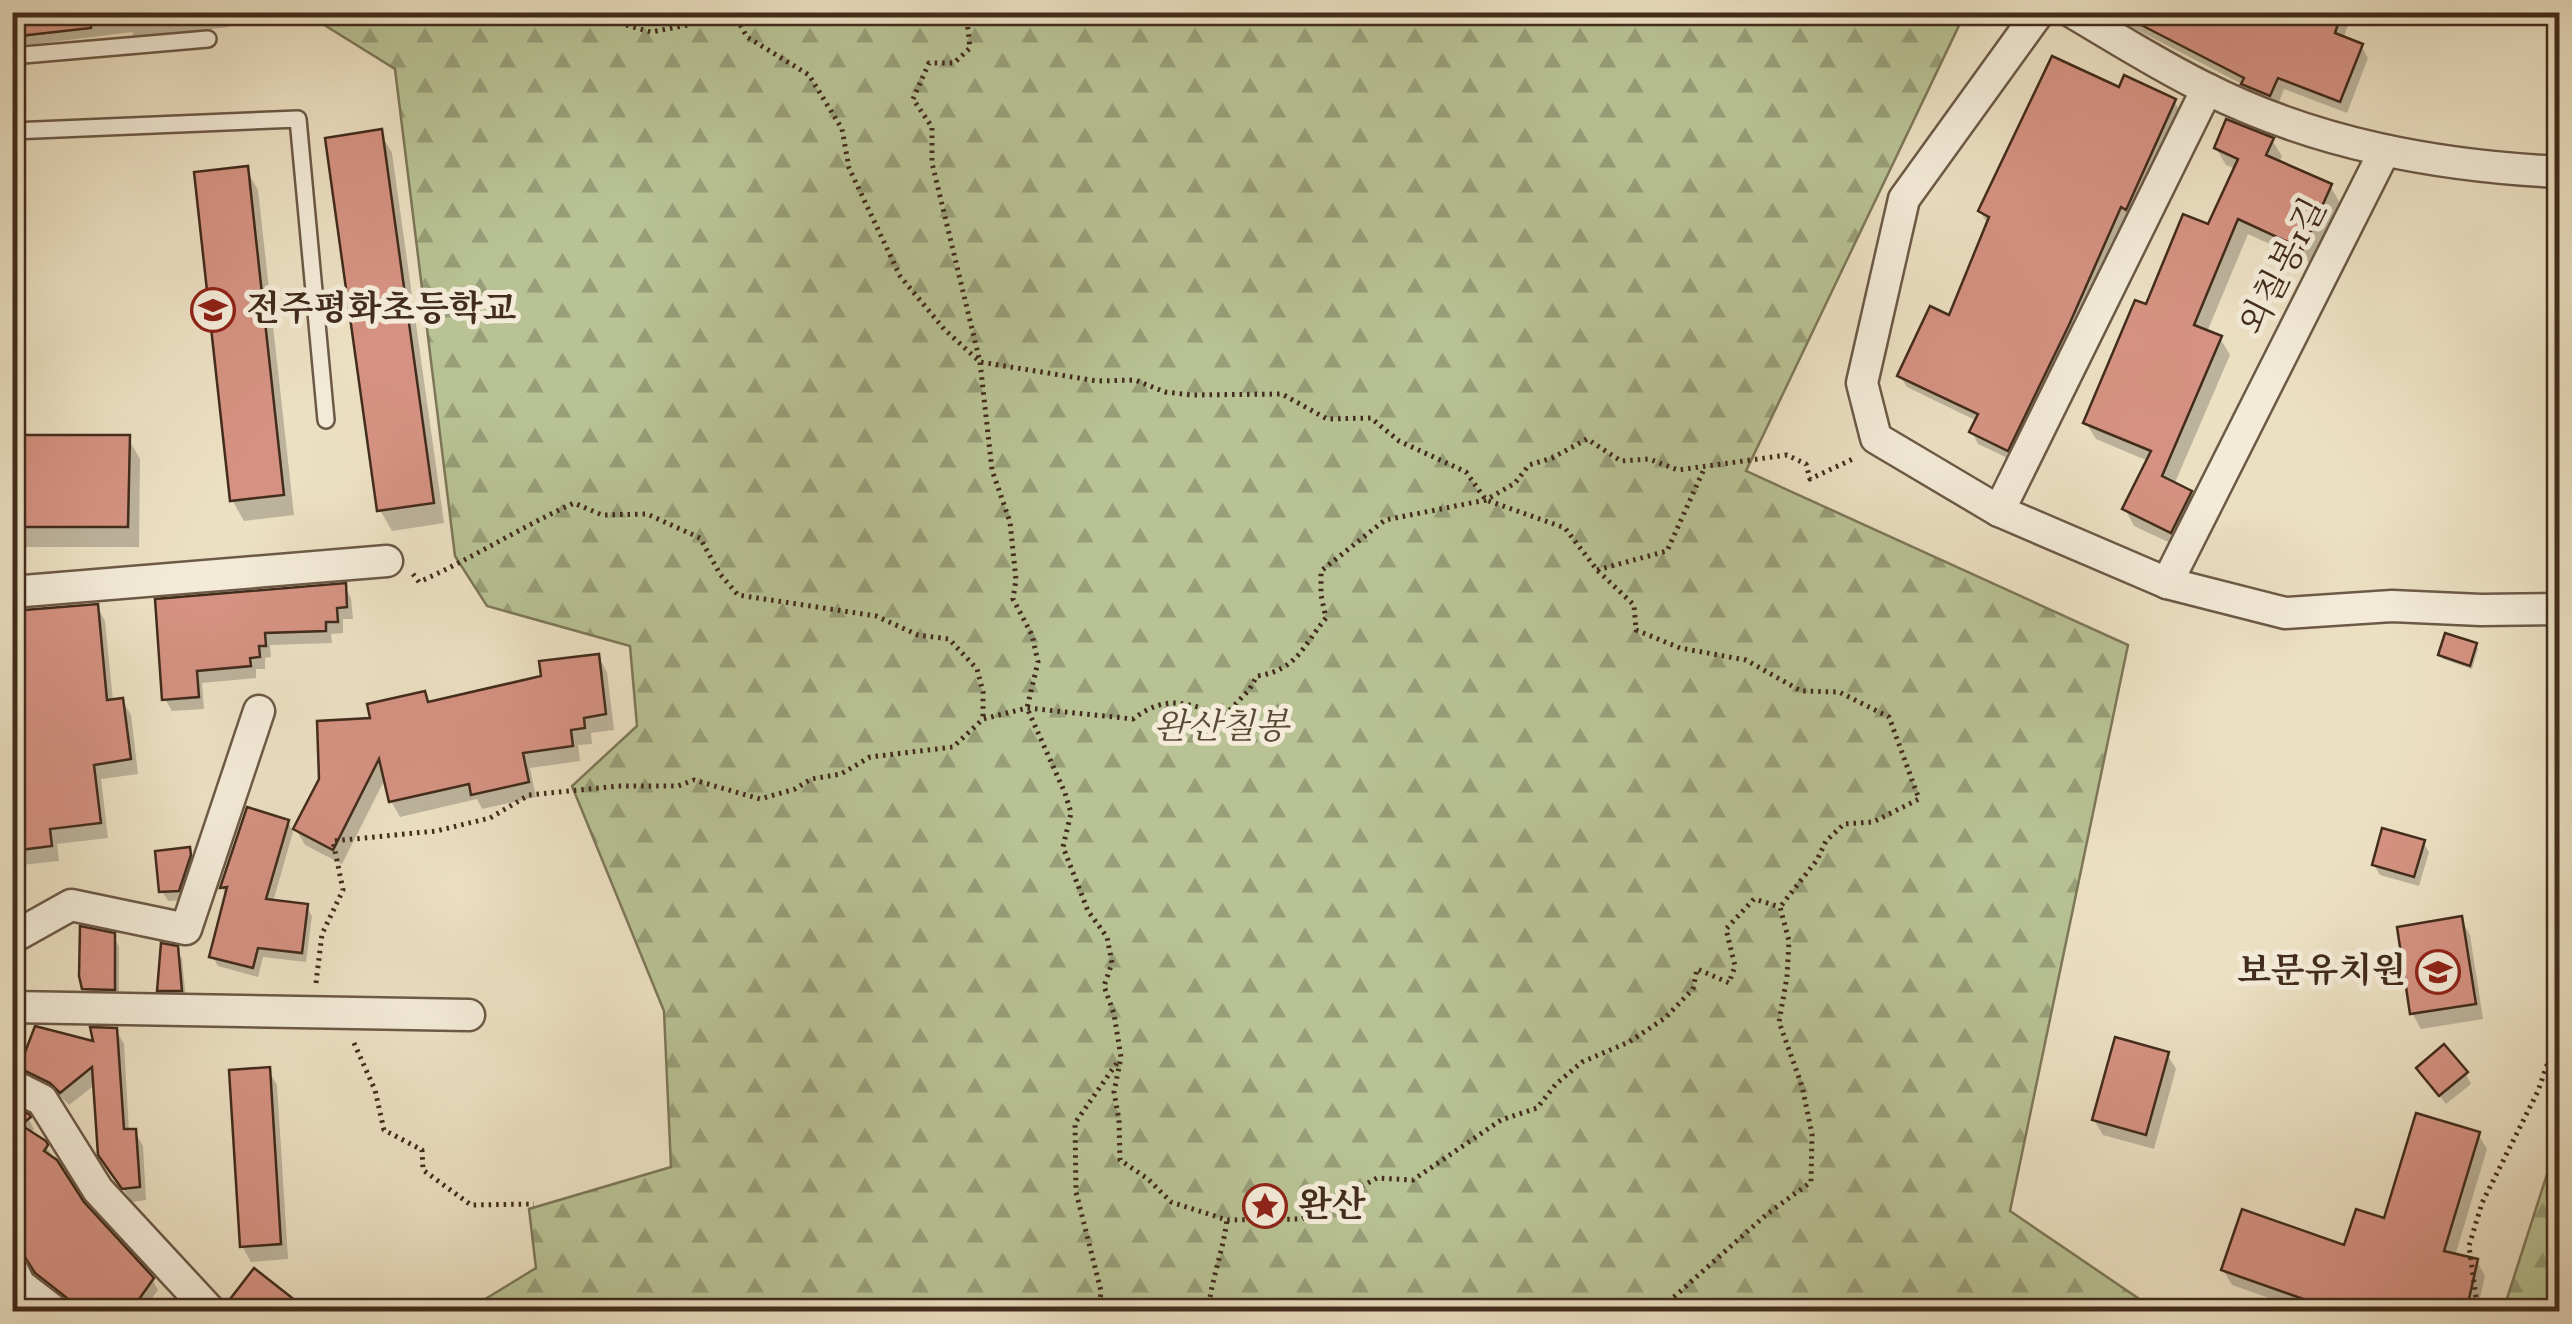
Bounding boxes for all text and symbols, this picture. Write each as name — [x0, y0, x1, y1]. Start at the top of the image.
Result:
street label: 외칠봉1길 — [2231, 191, 2337, 343]
school or university icon: 전주평화초등학교 — [190, 287, 236, 333]
place label: 전주평화초등학교 — [246, 288, 517, 332]
park label: 완산칠봉 — [1153, 706, 1292, 750]
school or university icon: 보문유치원 — [2415, 949, 2461, 995]
place label: 보문유치원 — [2237, 950, 2406, 994]
place icon: 완산 — [1242, 1183, 1288, 1229]
place label: 완산 — [1298, 1184, 1366, 1228]

